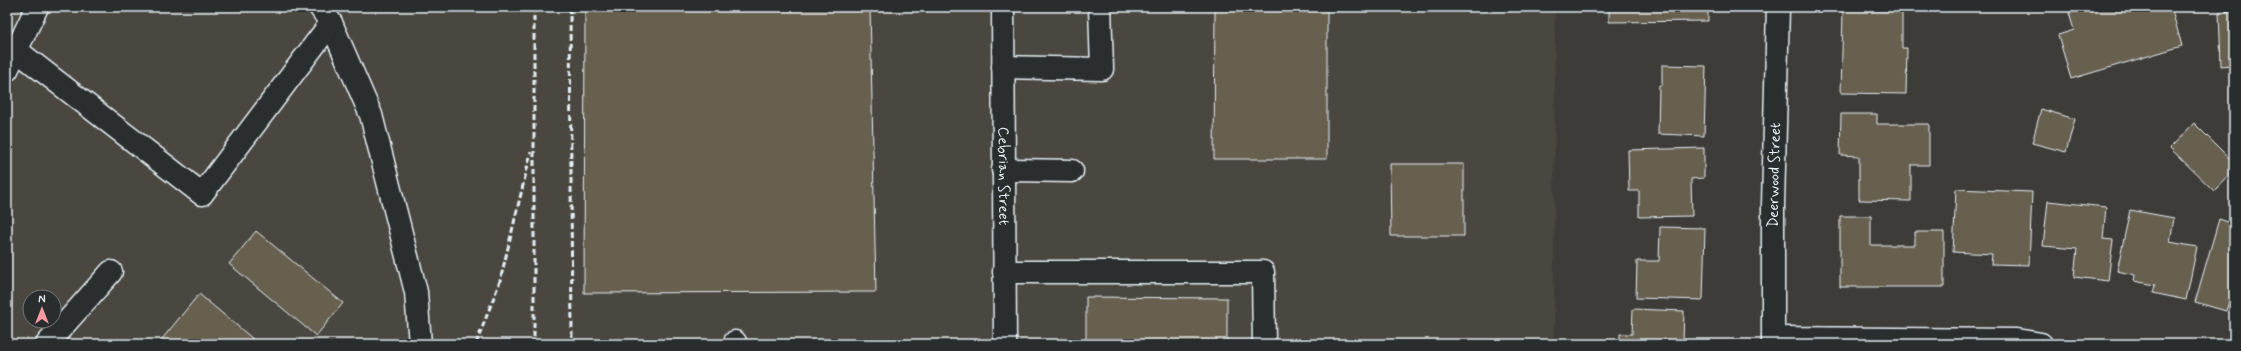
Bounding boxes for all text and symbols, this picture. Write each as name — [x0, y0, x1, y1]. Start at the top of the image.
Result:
street label: Deerwood Street — [1764, 122, 1786, 228]
street label: Cebrian Street — [993, 127, 1013, 226]
north arrow — [22, 289, 62, 329]
text: N — [38, 293, 46, 307]

